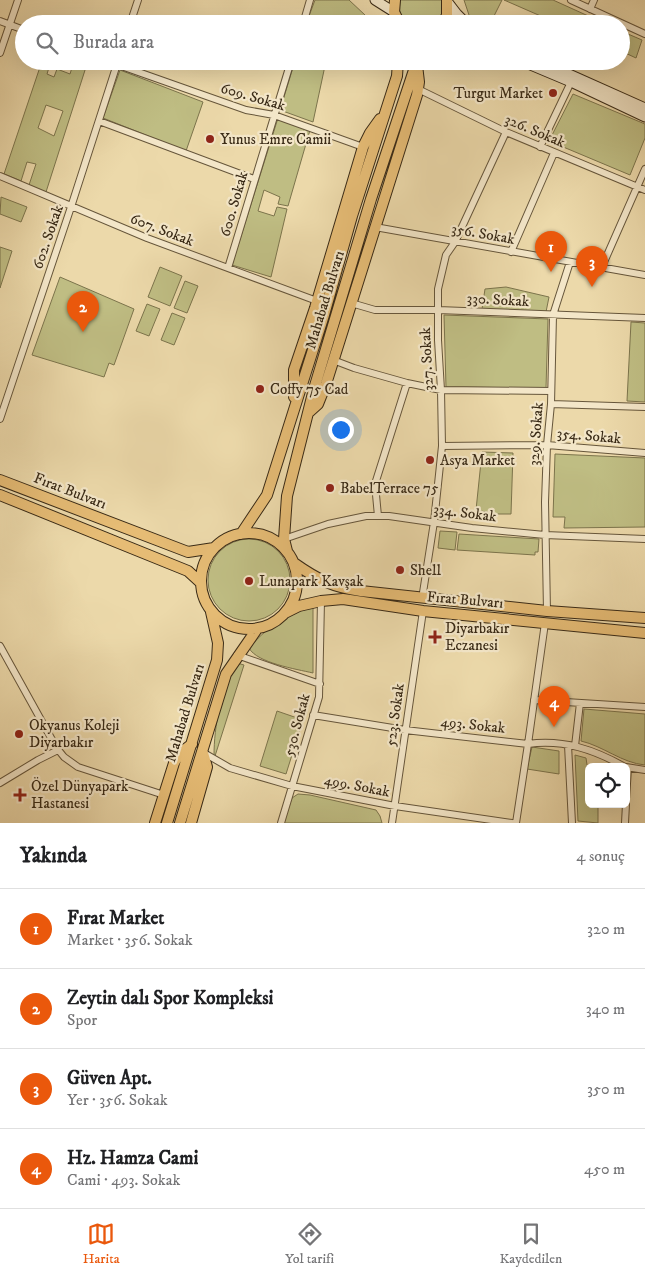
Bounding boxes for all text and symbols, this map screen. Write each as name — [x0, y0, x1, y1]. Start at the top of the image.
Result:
search box — [15, 15, 630, 70]
icon: search — [33, 29, 61, 57]
text: Burada ara — [73, 31, 154, 54]
street label: 609. Sokak — [218, 79, 288, 115]
place label: Turgut Market — [453, 84, 543, 103]
marker: Turgut Market — [547, 87, 559, 99]
street label: 326. Sokak — [502, 110, 569, 152]
place label: Yunus Emre Camii — [220, 130, 331, 149]
marker: Yunus Emre Camii — [204, 133, 216, 145]
street label: 600. Sokak — [216, 169, 253, 239]
street label: 602. Sokak — [28, 202, 68, 272]
street label: 607. Sokak — [127, 209, 197, 251]
street label: 356. Sokak — [450, 219, 517, 249]
pin: 1 — [535, 231, 567, 272]
pin: 3 — [576, 246, 608, 287]
street label: Mahabad Bulvarı — [301, 248, 349, 352]
street label: 330. Sokak — [466, 289, 530, 311]
pin: 2 — [67, 291, 99, 332]
street label: 327. Sokak — [416, 326, 438, 391]
place label: Coffy 75 Cad — [270, 380, 349, 399]
marker: Coffy 75 Cad — [254, 383, 266, 395]
street label: 329. Sokak — [524, 401, 548, 466]
your location — [328, 417, 354, 443]
street label: 354. Sokak — [556, 424, 622, 448]
place label: Asya Market — [440, 451, 515, 470]
marker: Asya Market — [424, 454, 436, 466]
street label: Fırat Bulvarı — [31, 468, 109, 514]
place label: BabelTerrace 75 — [340, 479, 439, 498]
marker: BabelTerrace 75 — [324, 482, 336, 494]
street label: 334. Sokak — [432, 500, 498, 526]
place label: Shell — [410, 561, 441, 580]
marker: Shell — [394, 564, 406, 576]
place label: Lunapark Kavşak — [259, 572, 364, 591]
marker: Lunapark Kavşak — [243, 575, 255, 587]
street label: Fırat Bulvarı — [426, 587, 504, 613]
place label: Diyarbakır Eczanesi — [445, 619, 510, 655]
marker: Diyarbakır Eczanesi — [429, 631, 441, 643]
street label: Mahabad Bulvarı — [161, 661, 209, 765]
street label: 523. Sokak — [381, 682, 409, 748]
pin: 4 — [538, 686, 570, 727]
street label: 530. Sokak — [280, 691, 315, 758]
street label: 493. Sokak — [440, 712, 507, 738]
place label: Okyanus Koleji Diyarbakır — [29, 716, 120, 752]
marker: Okyanus Koleji Diyarbakır — [13, 728, 25, 740]
map controls — [585, 763, 630, 808]
button: locate — [585, 763, 630, 808]
street label: 499. Sokak — [322, 770, 392, 802]
place label: Özel Dünyapark Hastanesi — [31, 777, 129, 813]
marker: Özel Dünyapark Hastanesi — [13, 788, 27, 802]
text: Yakında — [20, 843, 87, 869]
text: 4 sonuç — [576, 846, 625, 866]
text: Fırat Market — [67, 907, 164, 930]
text: 1 — [33, 919, 39, 939]
text: 320 m — [587, 919, 625, 939]
text: Market · 356. Sokak — [67, 930, 193, 950]
text: Zeytin dalı Spor Kompleksi — [67, 987, 273, 1010]
text: 2 — [32, 999, 40, 1019]
text: 340 m — [586, 999, 625, 1019]
text: Spor — [67, 1010, 97, 1030]
text: Güven Apt. — [67, 1067, 152, 1090]
text: 3 — [33, 1079, 39, 1099]
text: 350 m — [587, 1079, 625, 1099]
text: Yer · 356. Sokak — [67, 1090, 168, 1110]
text: Hz. Hamza Cami — [67, 1147, 198, 1170]
text: 4 — [31, 1159, 41, 1179]
text: 450 m — [584, 1159, 625, 1179]
text: Cami · 493. Sokak — [67, 1170, 180, 1190]
tab: Harita — [83, 1220, 120, 1268]
tab: Yol tarifi — [285, 1220, 334, 1268]
tab: Kaydedilen — [499, 1220, 562, 1268]

